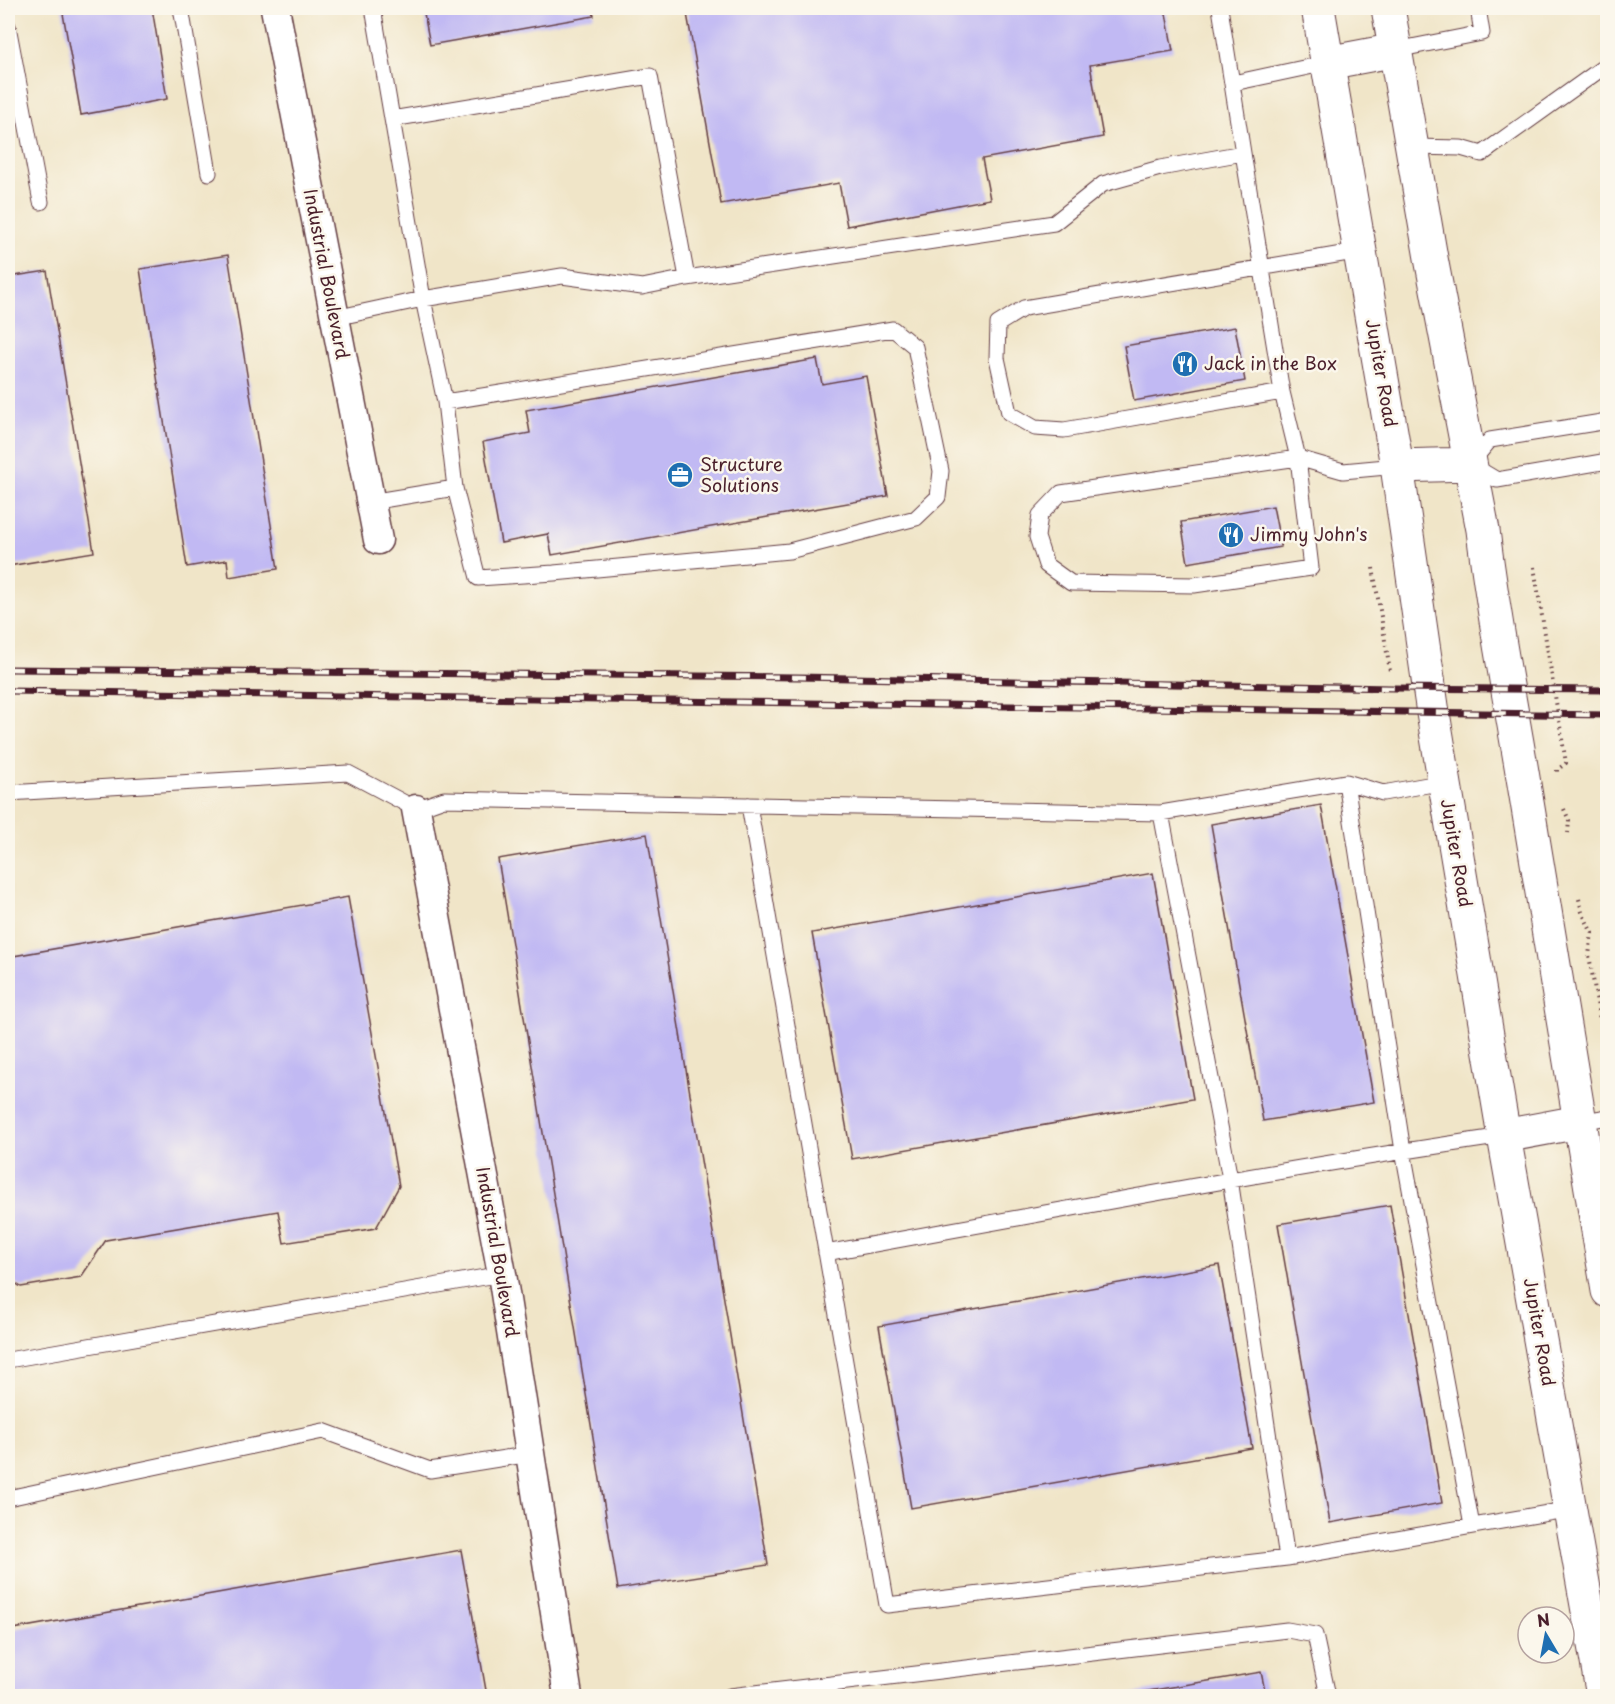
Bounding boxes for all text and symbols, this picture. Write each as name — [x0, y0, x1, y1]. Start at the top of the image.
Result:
street label: Industrial Boulevard — [298, 186, 357, 361]
street label: Jupiter Road — [1360, 317, 1405, 429]
restaurant icon: Jack in the Box — [1170, 349, 1200, 379]
place label: Jack in the Box — [1204, 349, 1337, 376]
place label: Structure Solutions — [700, 450, 783, 498]
office icon: Structure Solutions — [665, 460, 695, 490]
restaurant icon: Jimmy John's — [1216, 520, 1246, 550]
place label: Jimmy John's — [1250, 520, 1368, 547]
street label: Jupiter Road — [1435, 797, 1480, 909]
street label: Industrial Boulevard — [470, 1164, 527, 1339]
street label: Jupiter Road — [1518, 1276, 1563, 1388]
north arrow — [1516, 1605, 1576, 1665]
text: N — [1535, 1606, 1552, 1632]

